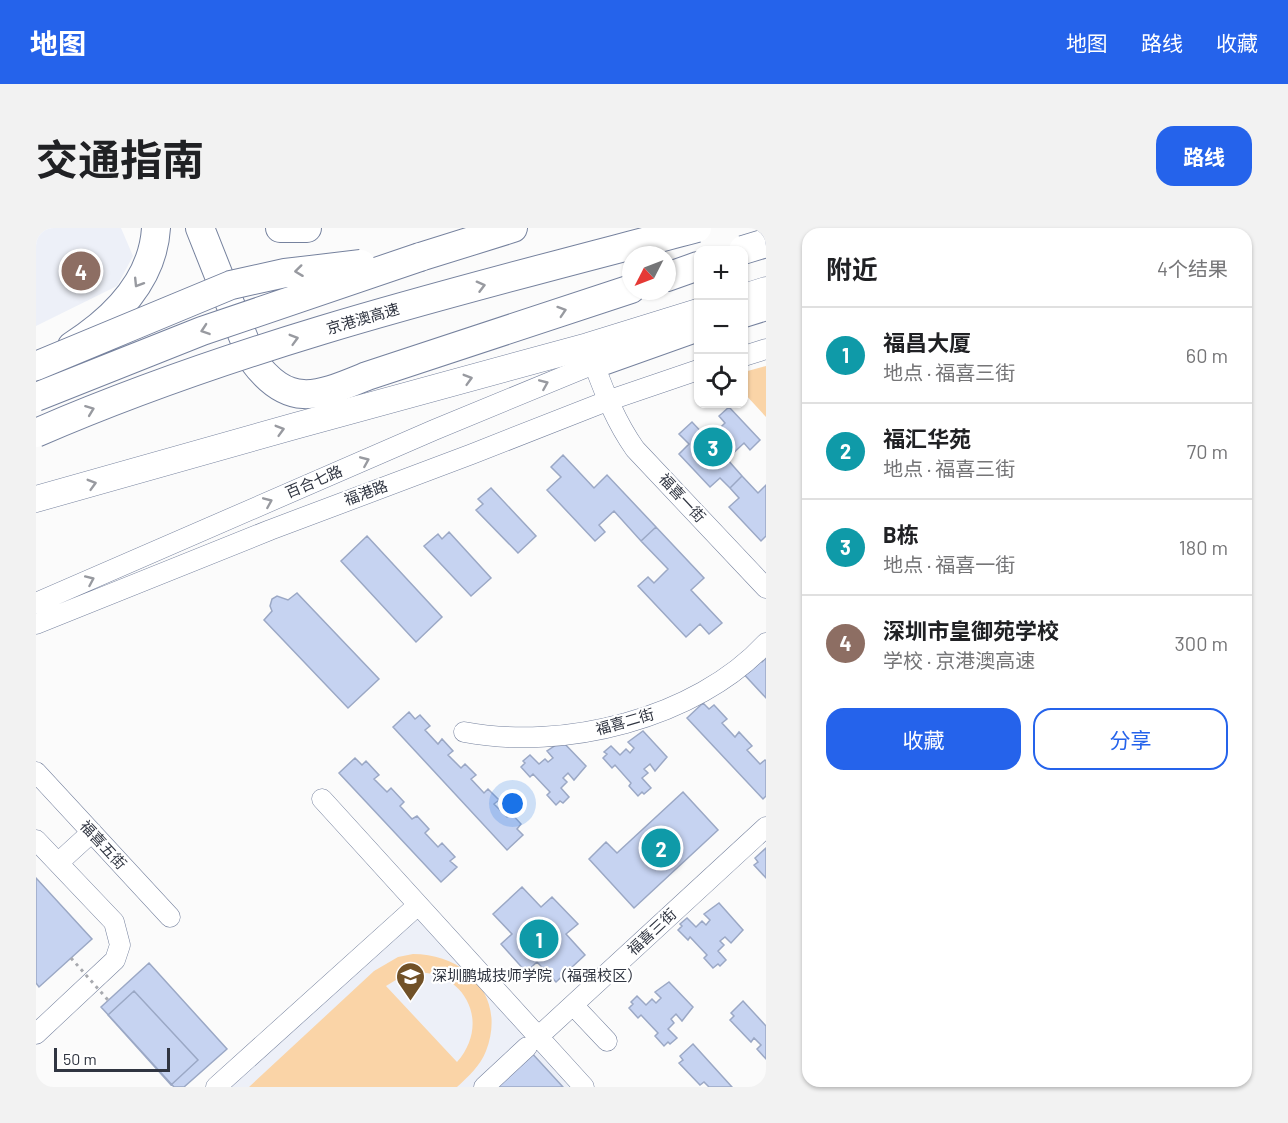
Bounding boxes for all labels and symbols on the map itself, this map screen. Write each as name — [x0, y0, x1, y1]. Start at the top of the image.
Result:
north arrow — [622, 246, 676, 300]
pin: 4 — [62, 248, 100, 294]
one-way arrow — [295, 265, 304, 277]
one-way arrow — [134, 277, 146, 287]
one-way arrow — [476, 281, 486, 293]
street label: 京港澳高速 — [324, 299, 401, 337]
one-way arrow — [557, 306, 567, 319]
one-way arrow — [200, 322, 211, 335]
one-way arrow — [288, 334, 299, 346]
one-way arrow — [463, 373, 473, 386]
one-way arrow — [538, 379, 549, 391]
one-way arrow — [84, 405, 95, 417]
pin: 3 — [694, 424, 732, 470]
one-way arrow — [274, 425, 285, 437]
one-way arrow — [358, 456, 369, 468]
street label: 百合七路 — [282, 461, 345, 501]
street label: 福喜一街 — [656, 469, 710, 525]
street label: 福港路 — [341, 476, 390, 508]
one-way arrow — [87, 479, 97, 491]
one-way arrow — [262, 497, 273, 509]
one-way arrow — [83, 575, 94, 587]
street label: 福喜二街 — [593, 704, 656, 738]
your location — [498, 789, 527, 818]
street label: 福喜五街 — [77, 816, 131, 872]
pin: 2 — [642, 826, 680, 870]
street label: 福喜三街 — [623, 904, 679, 958]
pin: 1 — [520, 916, 558, 962]
school or university icon: 深圳鹏城技师学院（福强校区） — [395, 960, 427, 1002]
place label: 深圳鹏城技师学院（福强校区） — [432, 966, 642, 984]
scale bar — [54, 1045, 170, 1072]

